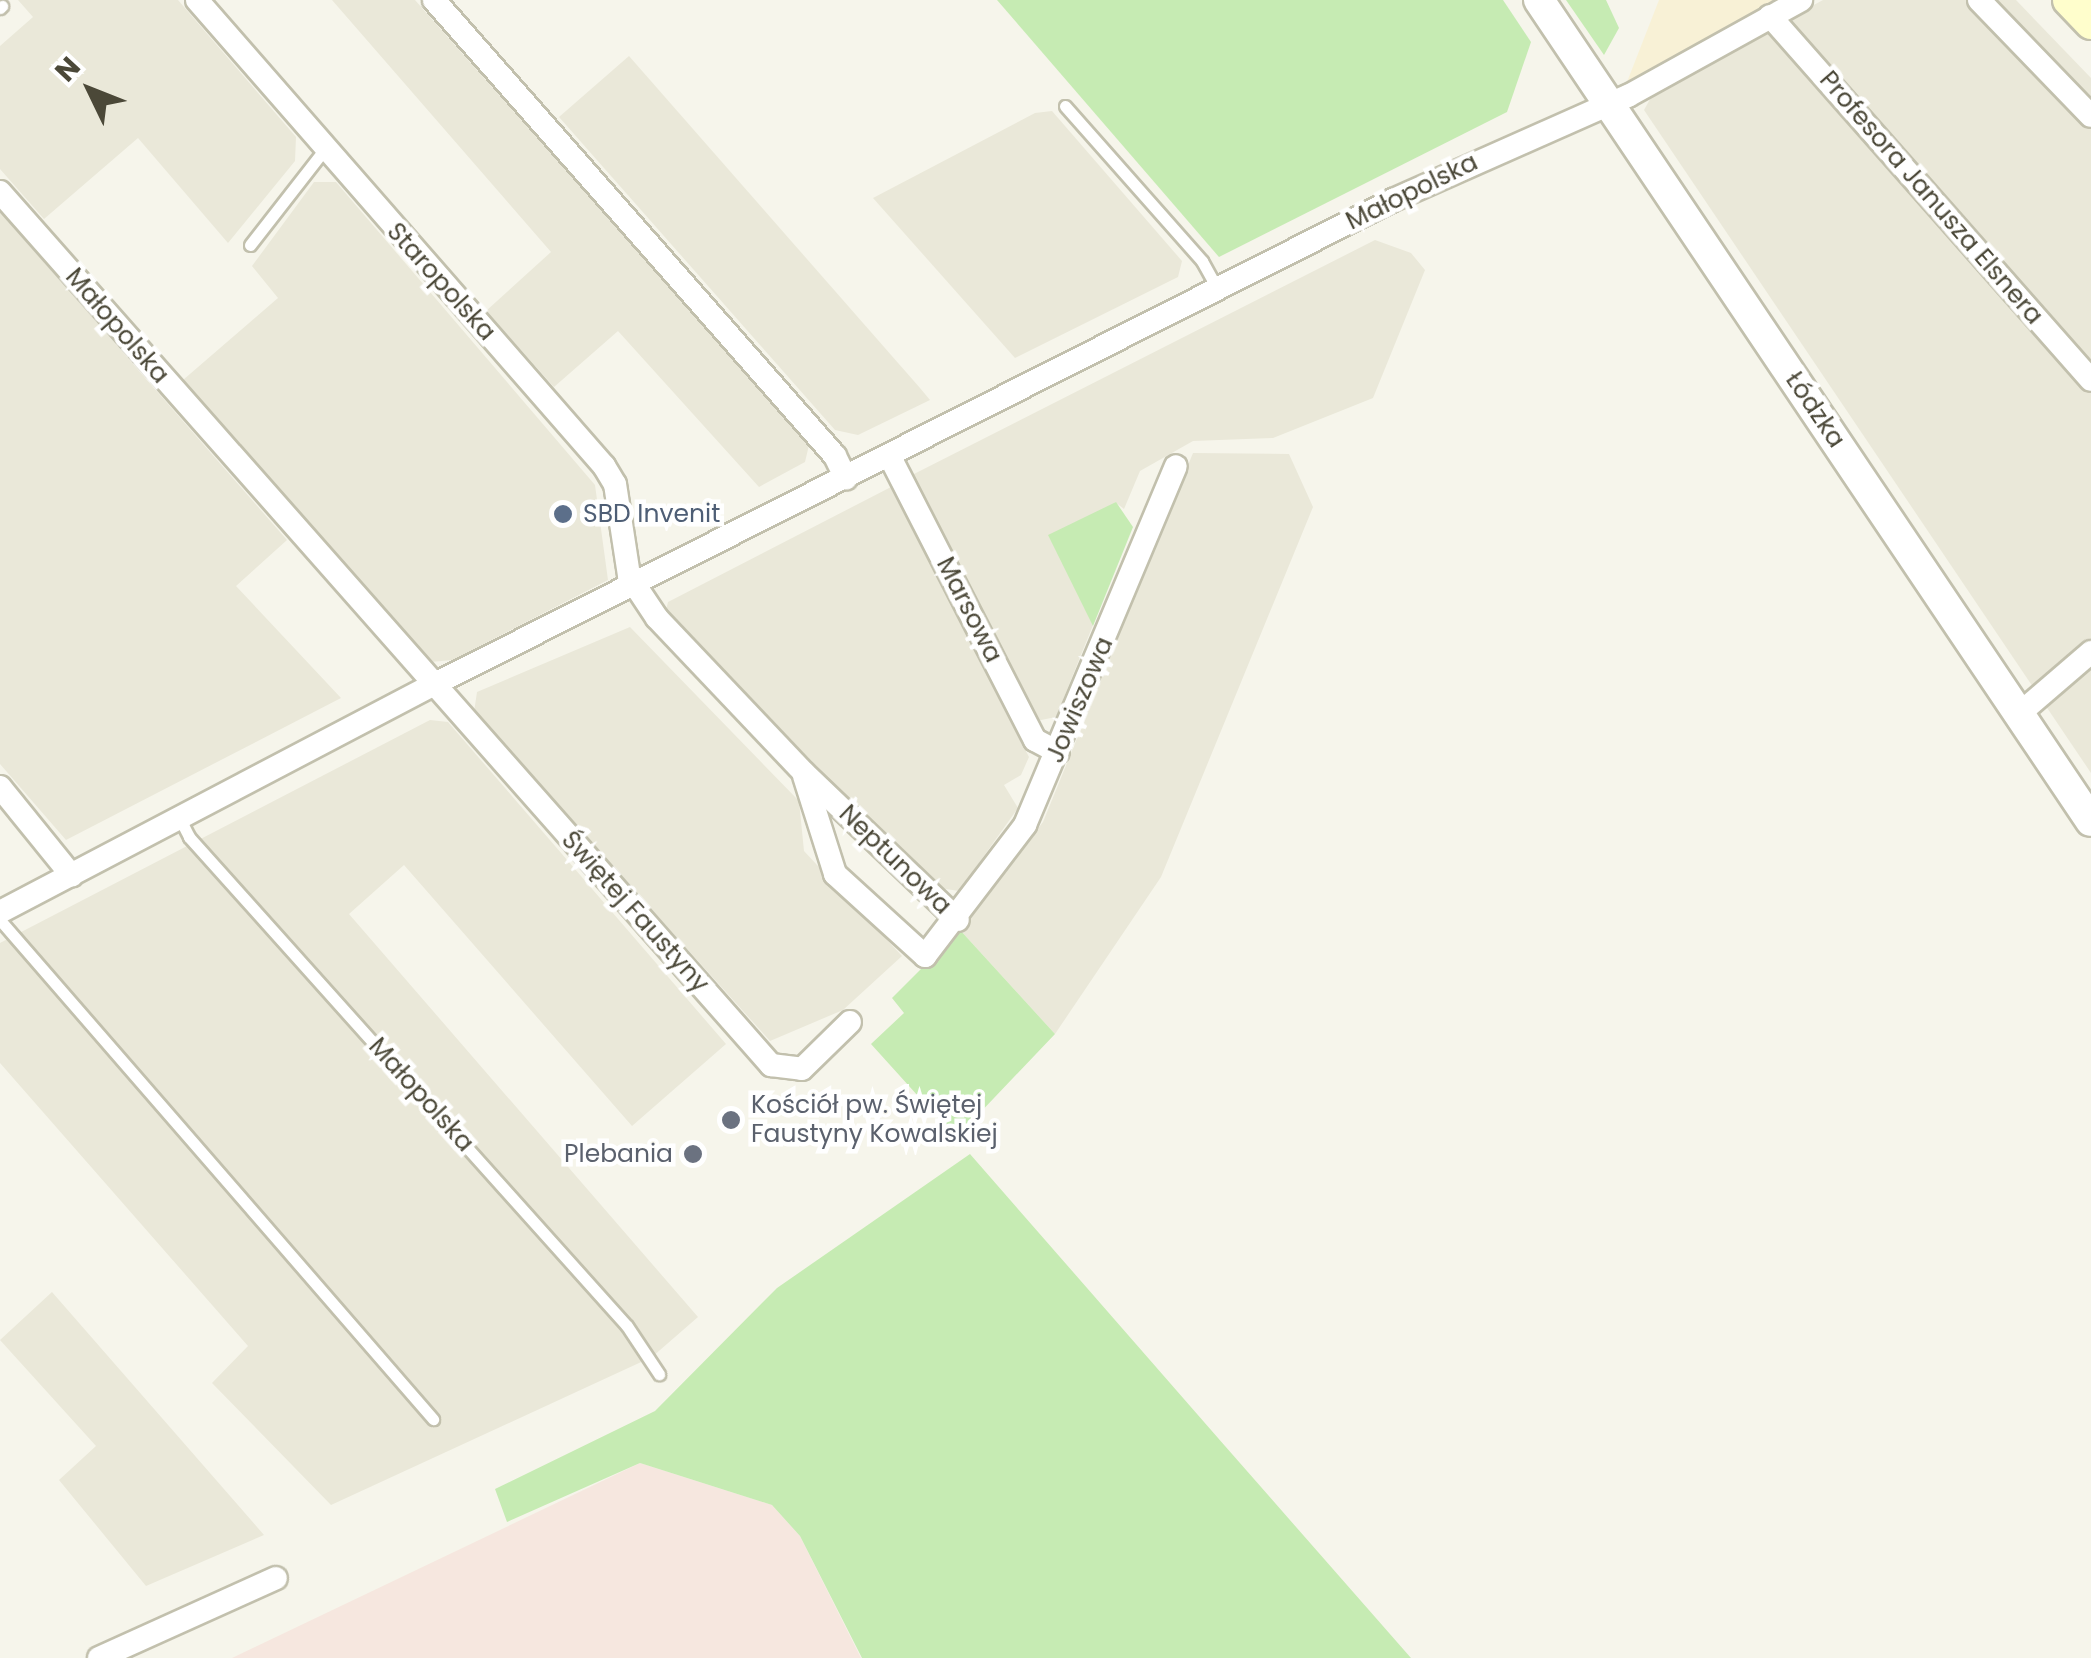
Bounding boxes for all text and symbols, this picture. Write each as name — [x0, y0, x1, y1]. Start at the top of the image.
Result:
north arrow — [40, 40, 140, 140]
text: N — [46, 48, 89, 90]
street label: Profesora Janusza Elsnera — [1813, 65, 2049, 331]
street label: Małopolska — [1341, 147, 1483, 237]
street label: Staropolska — [380, 217, 502, 347]
street label: Małopolska — [59, 262, 175, 390]
street label: Łódzka — [1779, 366, 1851, 454]
place label: SBD Invenit — [583, 499, 720, 529]
marker: SBD Invenit — [552, 503, 574, 525]
street label: Marsowa — [930, 552, 1008, 668]
street label: Jowiszowa — [1040, 633, 1120, 767]
street label: Neptunowa — [833, 799, 957, 921]
street label: Świętej Faustyny — [555, 825, 715, 999]
street label: Małopolska — [362, 1032, 480, 1158]
place label: Kościół pw. Świętej Faustyny Kowalskiej — [751, 1091, 998, 1150]
marker: Kościół pw. Świętej Faustyny Kowalskiej — [720, 1109, 742, 1131]
place label: Plebania — [564, 1139, 673, 1169]
marker: Plebania — [682, 1143, 704, 1165]

